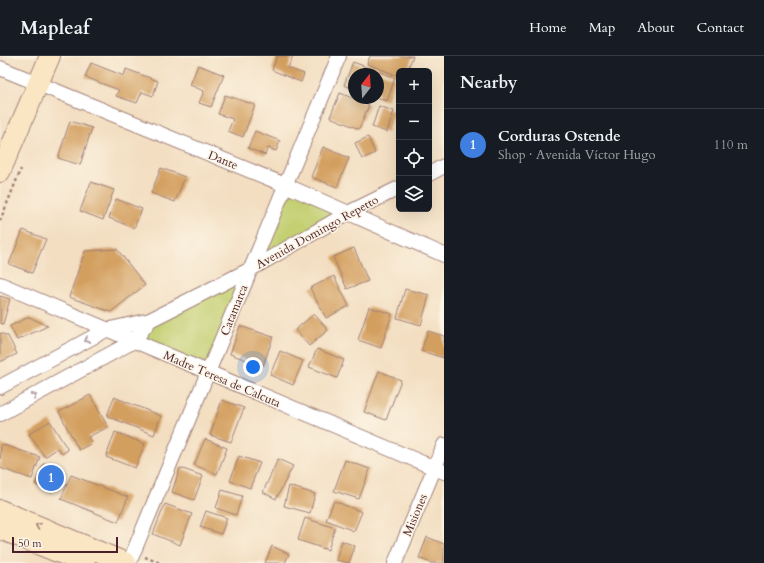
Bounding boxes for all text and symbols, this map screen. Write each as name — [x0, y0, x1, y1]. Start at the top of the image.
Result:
text: Mapleaf — [20, 15, 90, 41]
text: Home — [529, 18, 567, 37]
text: Map — [589, 18, 615, 37]
text: About — [637, 18, 674, 37]
text: Contact — [696, 18, 744, 37]
north arrow — [348, 68, 384, 104]
map controls — [396, 68, 432, 212]
button: + — [396, 68, 432, 104]
text: Nearby — [460, 71, 517, 94]
button: − — [396, 104, 432, 140]
text: Corduras Ostende — [498, 126, 621, 146]
text: 1 — [470, 136, 476, 154]
text: 110 m — [714, 136, 748, 154]
button: locate — [396, 140, 432, 176]
text: Shop · Avenida Víctor Hugo — [498, 146, 656, 164]
street label: Dante — [206, 147, 240, 173]
button: layers — [396, 176, 432, 212]
street label: Avenida Domingo Repetto — [253, 191, 382, 272]
street label: Catamarca — [217, 281, 252, 338]
one-way arrow — [84, 335, 91, 342]
street label: Madre Teresa de Calcuta — [161, 347, 284, 411]
your location — [243, 357, 263, 377]
one-way arrow — [30, 393, 37, 400]
pin: 1 — [38, 463, 64, 493]
street label: Misiones — [399, 491, 431, 539]
one-way arrow — [35, 523, 43, 531]
scale bar — [12, 535, 118, 554]
text: 50 m — [18, 536, 42, 551]

